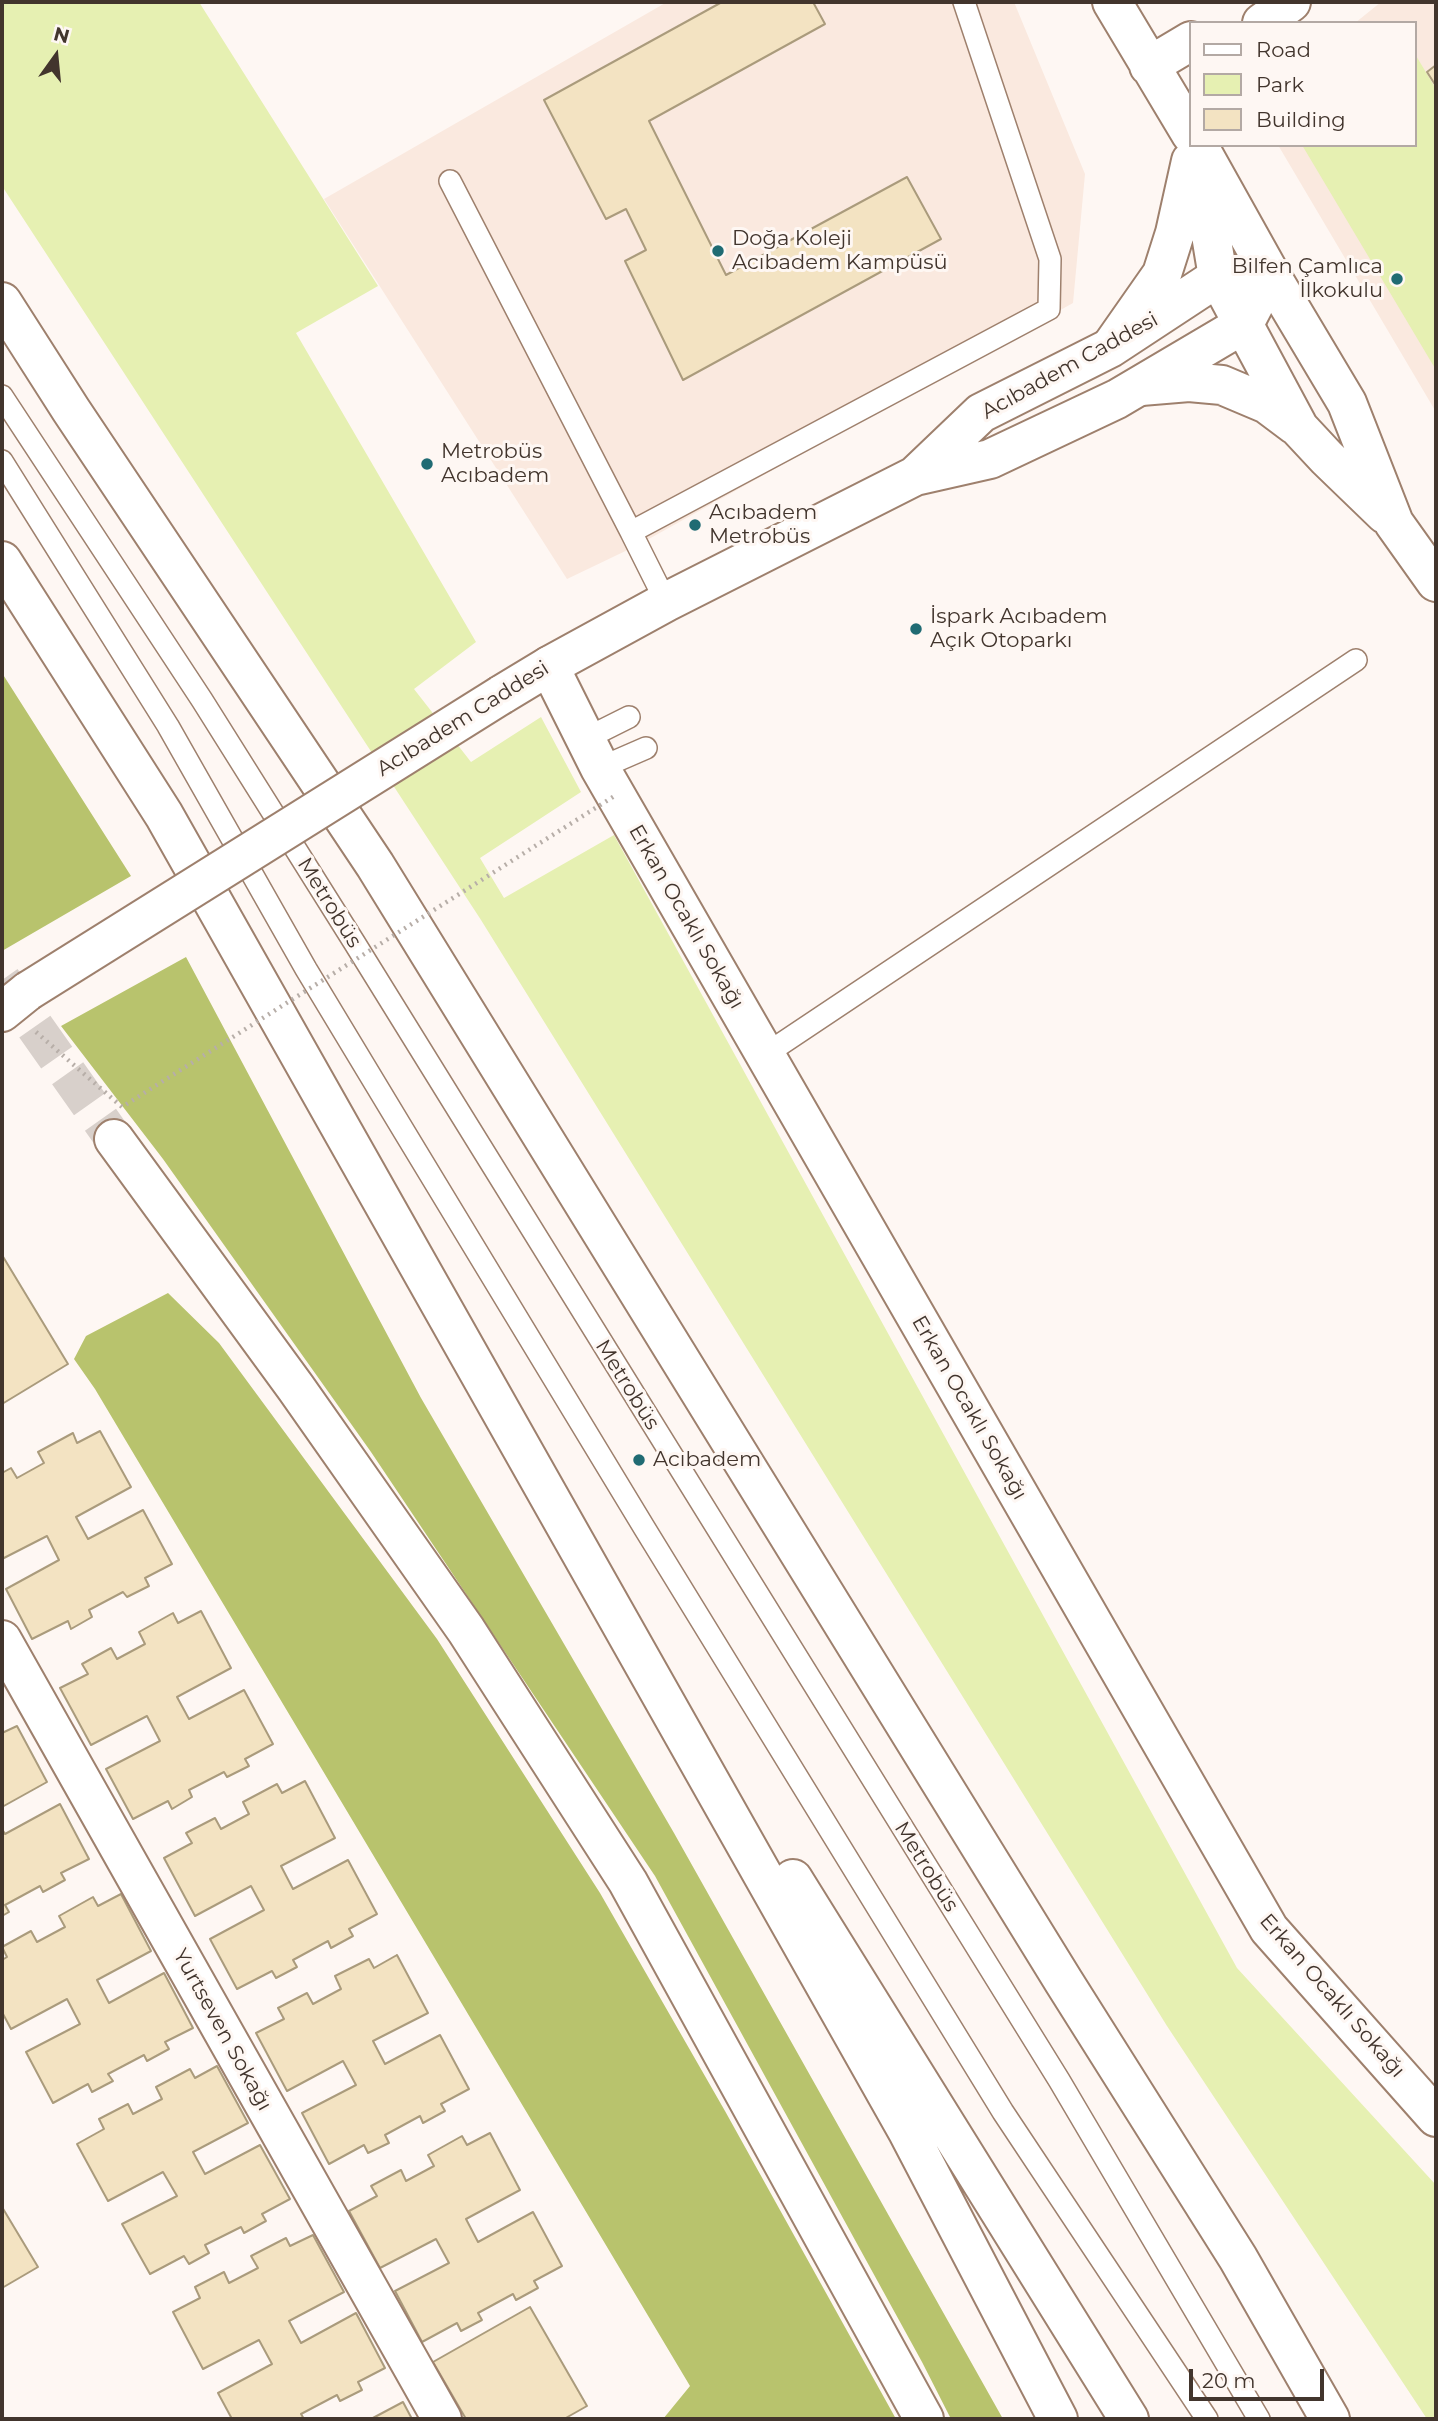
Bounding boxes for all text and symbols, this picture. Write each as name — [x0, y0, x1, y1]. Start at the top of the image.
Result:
north arrow — [21, 21, 91, 91]
legend — [1190, 21, 1417, 147]
text: N — [51, 22, 72, 48]
text: Road — [1256, 37, 1311, 62]
text: Park — [1256, 72, 1304, 97]
text: Building — [1256, 107, 1346, 132]
place label: Doğa Koleji Acıbadem Kampüsü — [732, 226, 948, 276]
marker: Doğa Koleji Acıbadem Kampüsü — [710, 243, 726, 259]
place label: Bilfen Çamlıca İlkokulu — [1232, 254, 1383, 304]
marker: Bilfen Çamlıca İlkokulu — [1389, 271, 1405, 287]
street label: Acıbadem Caddesi — [977, 307, 1163, 425]
place label: Metrobüs Acıbadem — [441, 439, 549, 489]
marker: Metrobüs Acıbadem — [419, 456, 435, 472]
place label: Acıbadem Metrobüs — [709, 500, 817, 550]
marker: Acıbadem Metrobüs — [687, 517, 703, 533]
place label: İspark Acıbadem Açık Otoparkı — [930, 604, 1108, 654]
marker: İspark Acıbadem Açık Otoparkı — [908, 621, 924, 637]
street label: Acıbadem Caddesi — [372, 656, 554, 782]
street label: Erkan Ocaklı Sokağı — [623, 820, 749, 1014]
street label: Metrobüs — [292, 853, 366, 953]
street label: Erkan Ocaklı Sokağı — [906, 1311, 1032, 1505]
street label: Metrobüs — [590, 1335, 664, 1435]
place label: Acıbadem — [653, 1447, 761, 1473]
marker: Acıbadem — [631, 1452, 647, 1468]
street label: Metrobüs — [889, 1817, 963, 1917]
street label: Erkan Ocaklı Sokağı — [1254, 1909, 1410, 2083]
street label: Yurtseven Sokağı — [167, 1945, 277, 2115]
scale bar — [1193, 2354, 1328, 2398]
text: 20 m — [1202, 2368, 1256, 2393]

